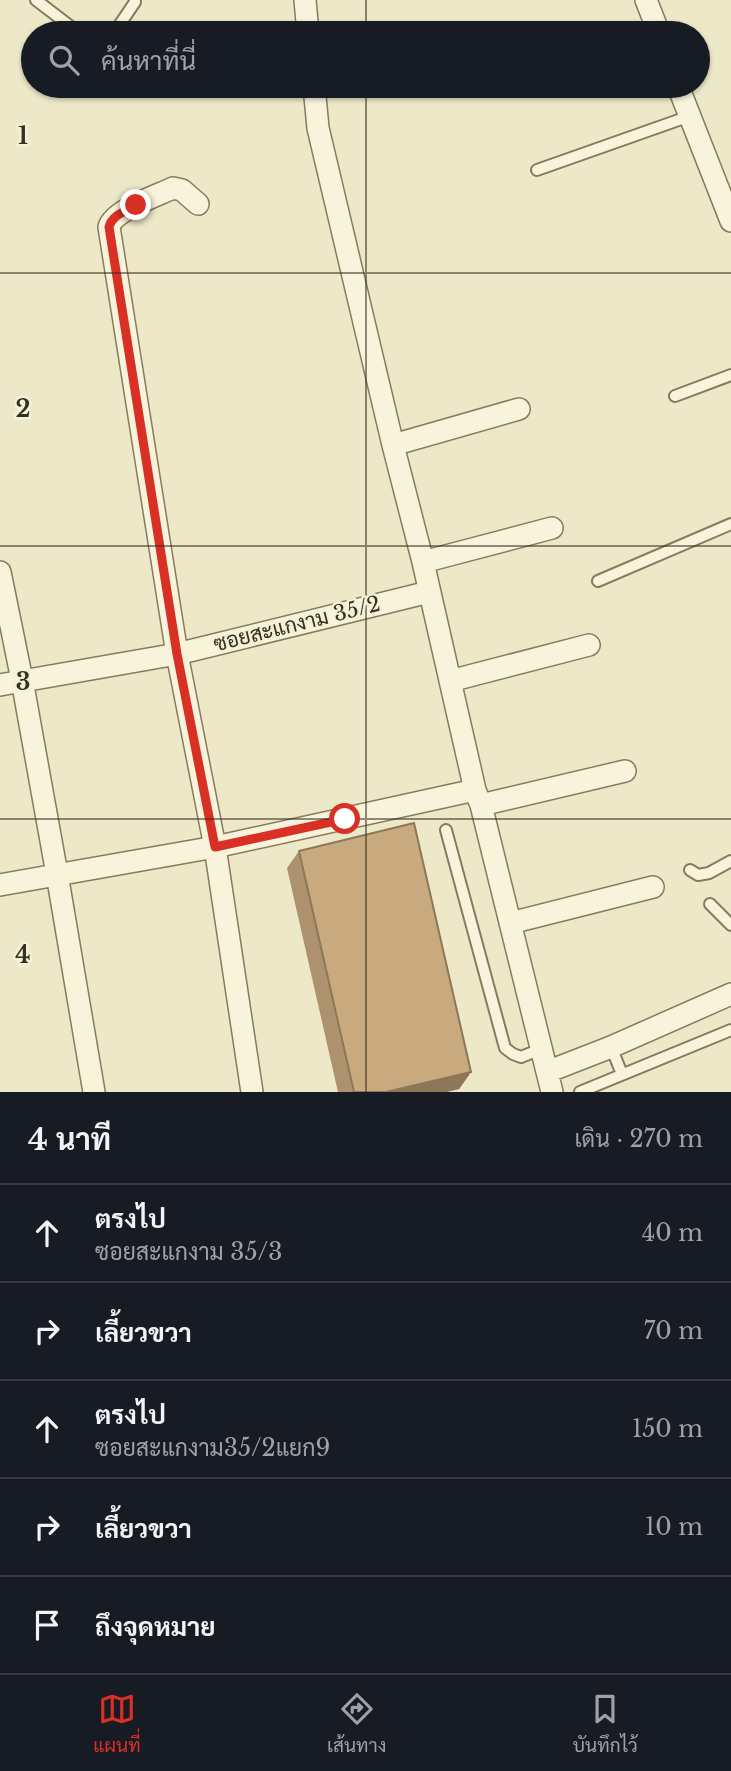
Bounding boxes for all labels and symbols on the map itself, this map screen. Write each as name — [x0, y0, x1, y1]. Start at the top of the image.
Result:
text: 1 — [18, 122, 28, 150]
route end — [120, 189, 151, 220]
text: 2 — [16, 395, 30, 423]
street label: ซอยสะแกงาม 35/2 — [211, 591, 383, 657]
text: 3 — [16, 668, 30, 696]
route start — [329, 803, 360, 834]
text: 4 — [15, 941, 31, 969]

